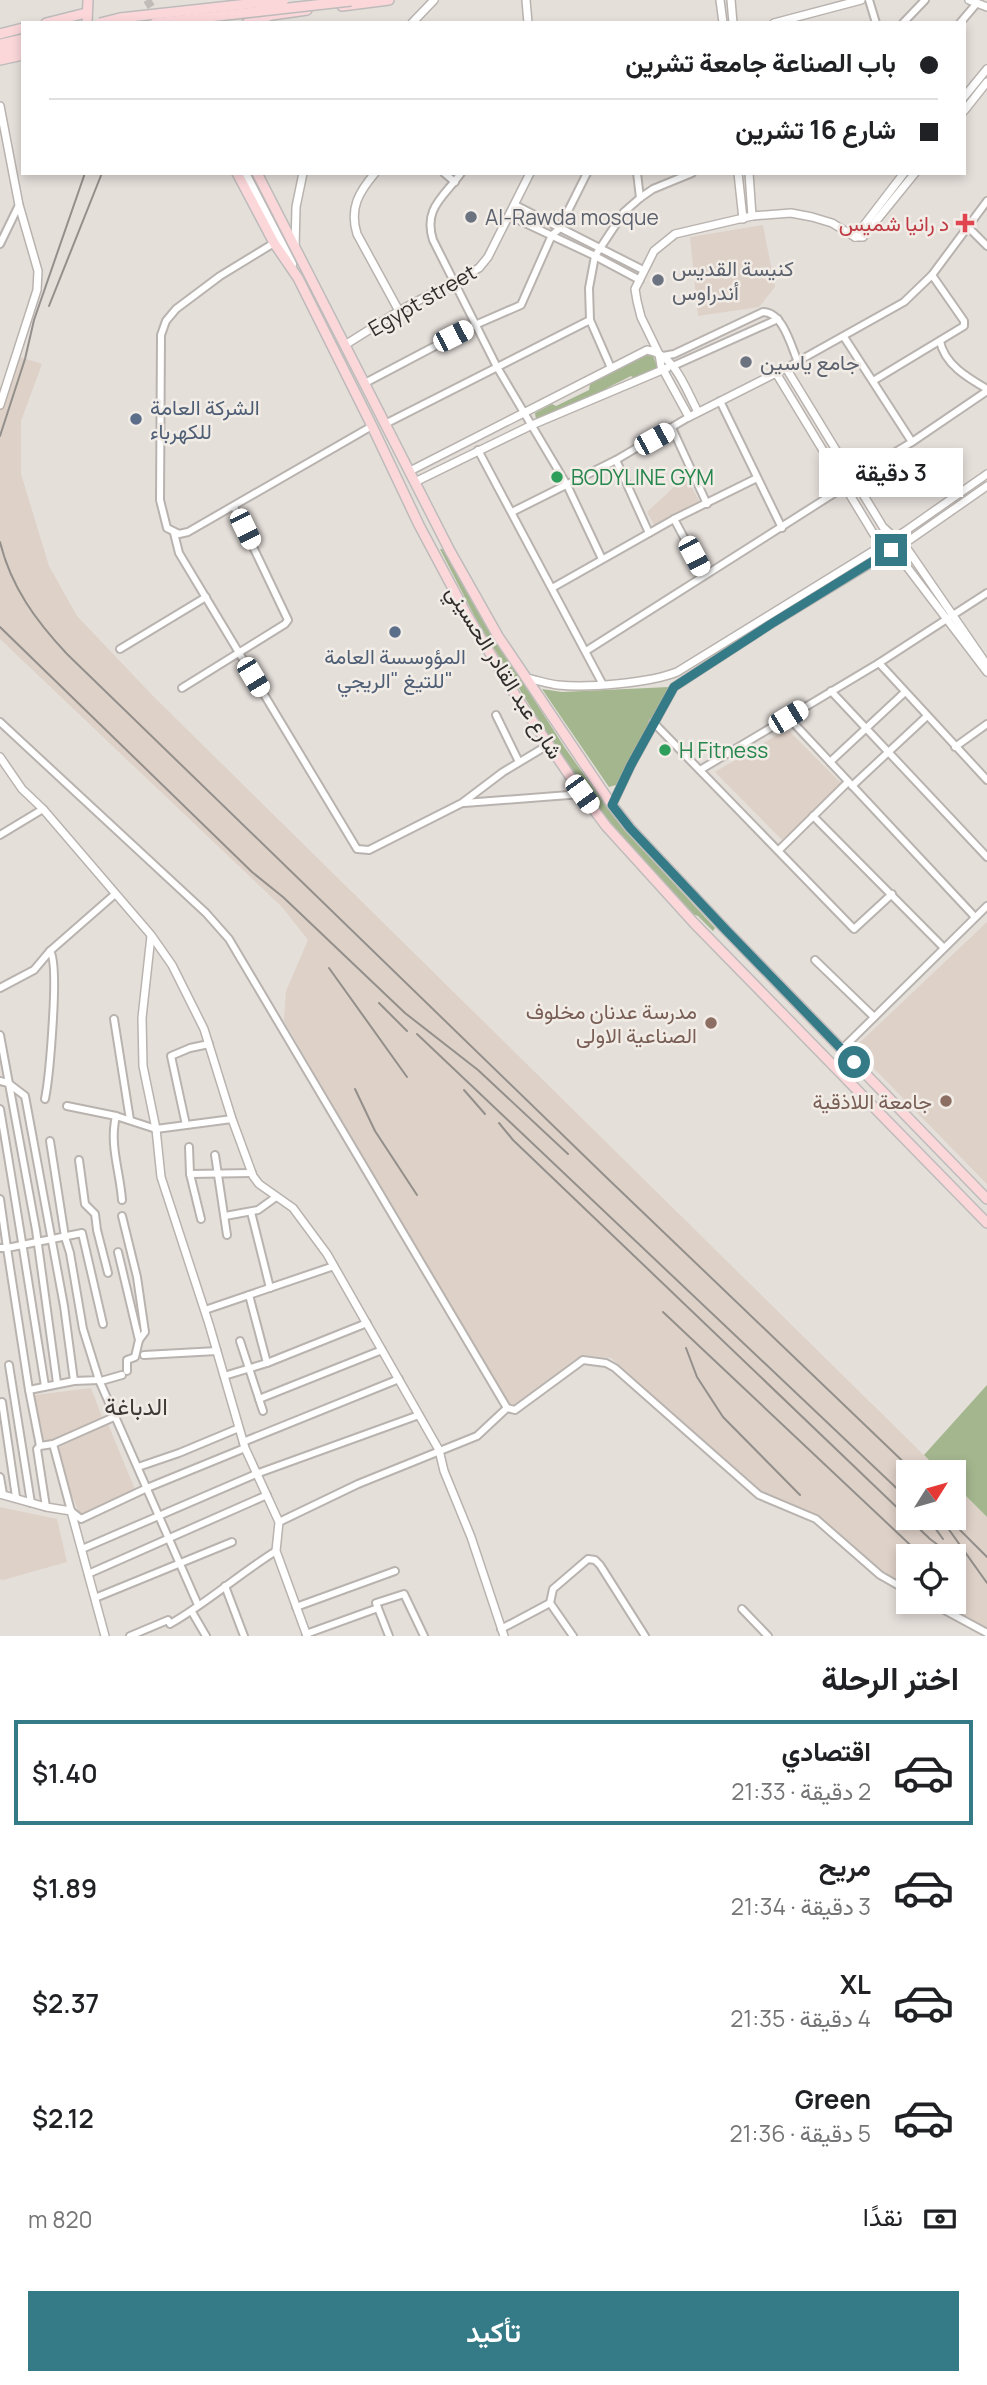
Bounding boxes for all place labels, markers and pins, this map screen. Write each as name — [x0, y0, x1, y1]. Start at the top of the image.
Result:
place label: Al-Rawda mosque — [485, 203, 659, 231]
marker: Al-Rawda mosque — [463, 209, 479, 225]
place label: د رانيا شميس — [839, 209, 949, 237]
marker: د رانيا شميس — [955, 213, 975, 233]
place label: كنيسة القديس أندراوس — [672, 254, 794, 306]
marker: كنيسة القديس أندراوس — [650, 272, 666, 288]
place label: جامع ياسين — [760, 348, 860, 377]
marker: جامع ياسين — [738, 354, 754, 370]
place label: الشركة العامة للكهرباء — [150, 393, 260, 445]
marker: الشركة العامة للكهرباء — [128, 411, 144, 427]
place label: BODYLINE GYM — [571, 463, 714, 491]
marker: BODYLINE GYM — [549, 469, 565, 485]
marker: المؤوسسة العامة للتيغ "الريجي" — [387, 624, 403, 640]
place label: المؤوسسة العامة للتيغ "الريجي" — [324, 642, 466, 698]
place label: H Fitness — [679, 736, 768, 764]
marker: H Fitness — [657, 742, 673, 758]
place label: مدرسة عدنان مخلوف الصناعية الاولى — [526, 997, 697, 1049]
marker: مدرسة عدنان مخلوف الصناعية الاولى — [703, 1015, 719, 1031]
place label: جامعة اللاذقية — [812, 1087, 932, 1115]
marker: جامعة اللاذقية — [938, 1093, 954, 1109]

